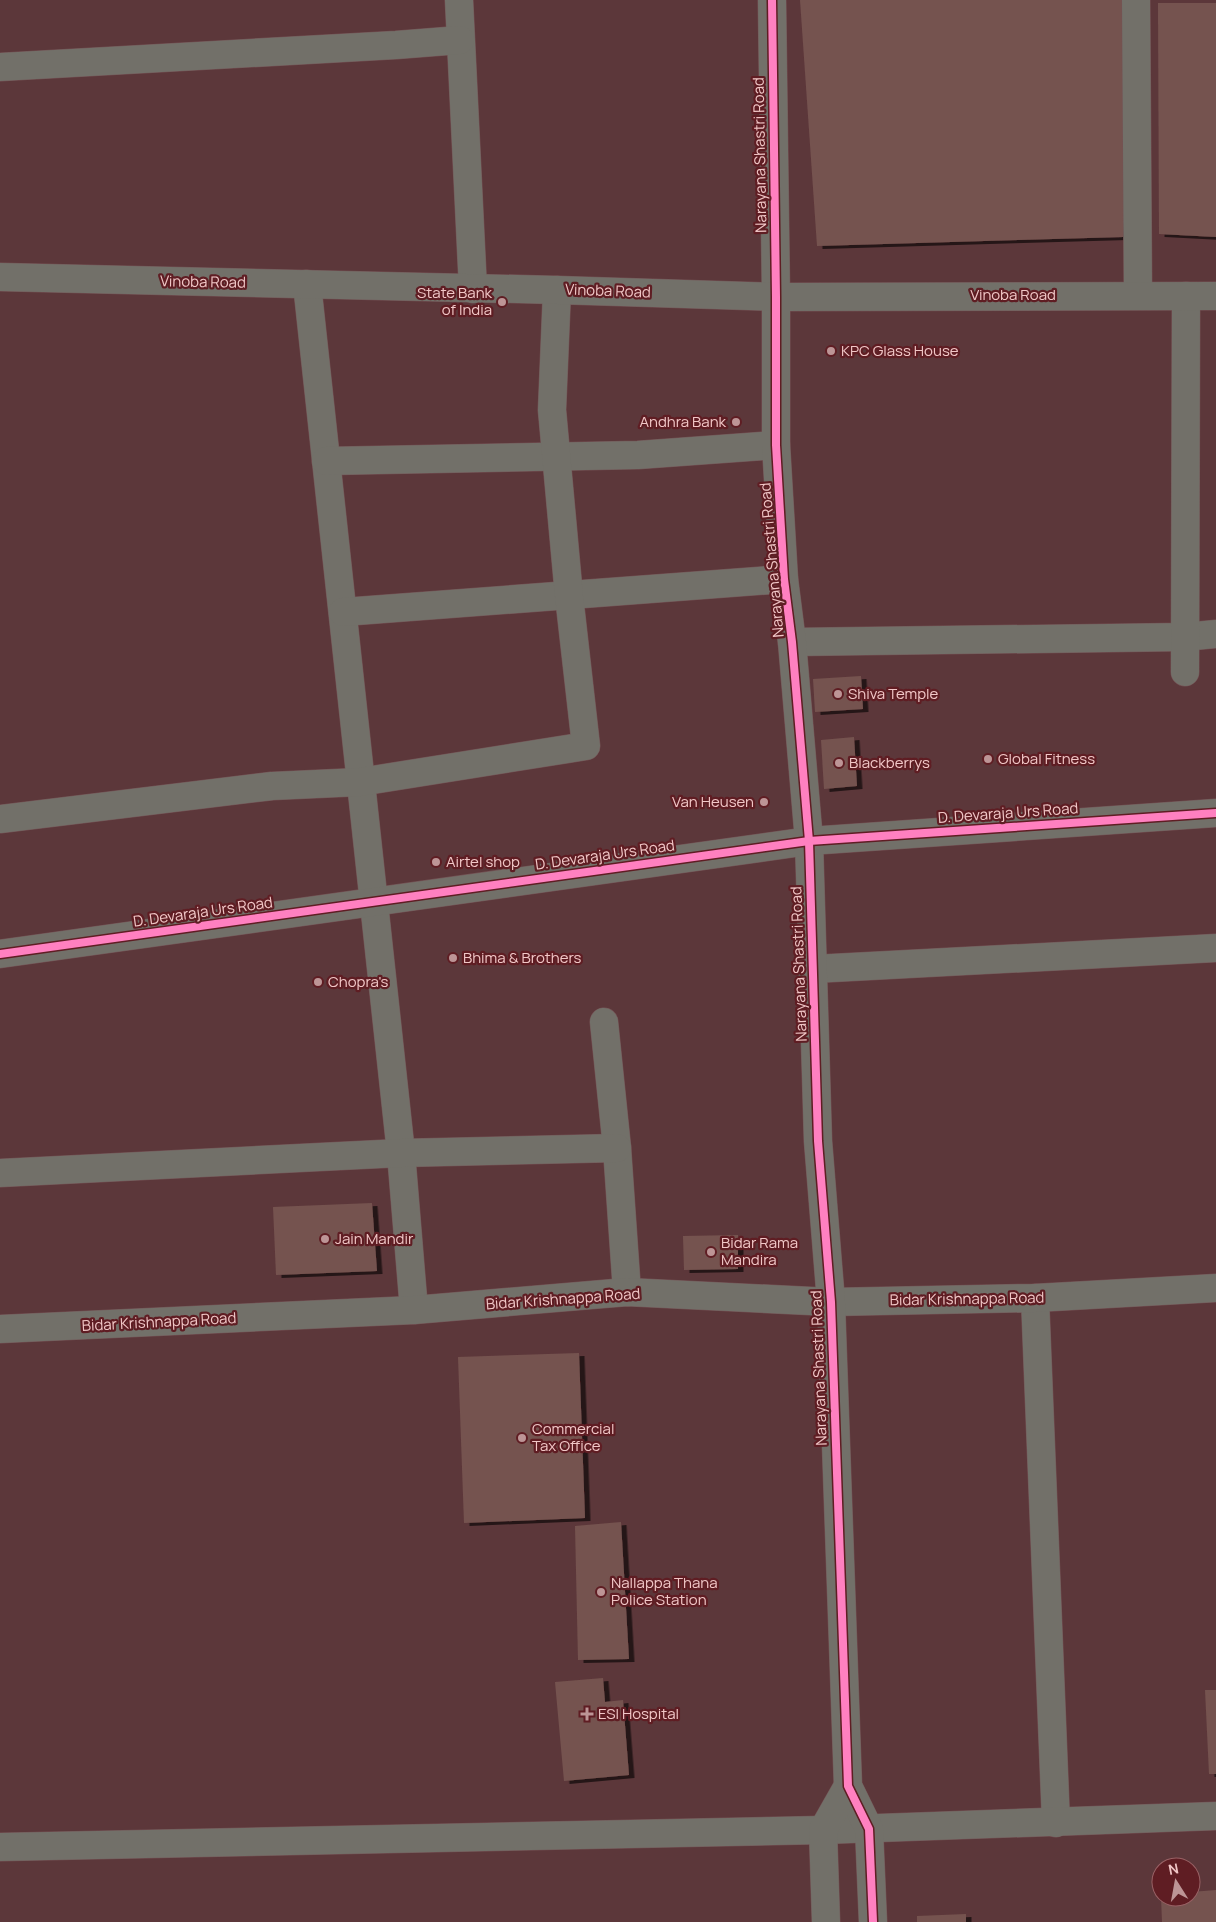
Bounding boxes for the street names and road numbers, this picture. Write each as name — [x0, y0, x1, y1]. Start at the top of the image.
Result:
street label: Narayana Shastri Road — [748, 77, 771, 233]
street label: Vinoba Road — [160, 270, 246, 293]
street label: Vinoba Road — [565, 279, 651, 302]
street label: Vinoba Road — [970, 284, 1056, 305]
street label: Narayana Shastri Road — [754, 482, 789, 638]
street label: D. Devaraja Urs Road — [937, 797, 1079, 828]
street label: D. Devaraja Urs Road — [534, 834, 676, 875]
street label: Narayana Shastri Road — [785, 886, 812, 1042]
street label: D. Devaraja Urs Road — [132, 891, 274, 932]
street label: Bidar Krishnappa Road — [485, 1283, 641, 1314]
street label: Bidar Krishnappa Road — [889, 1287, 1045, 1310]
street label: Narayana Shastri Road — [805, 1290, 832, 1446]
street label: Bidar Krishnappa Road — [81, 1307, 237, 1336]

